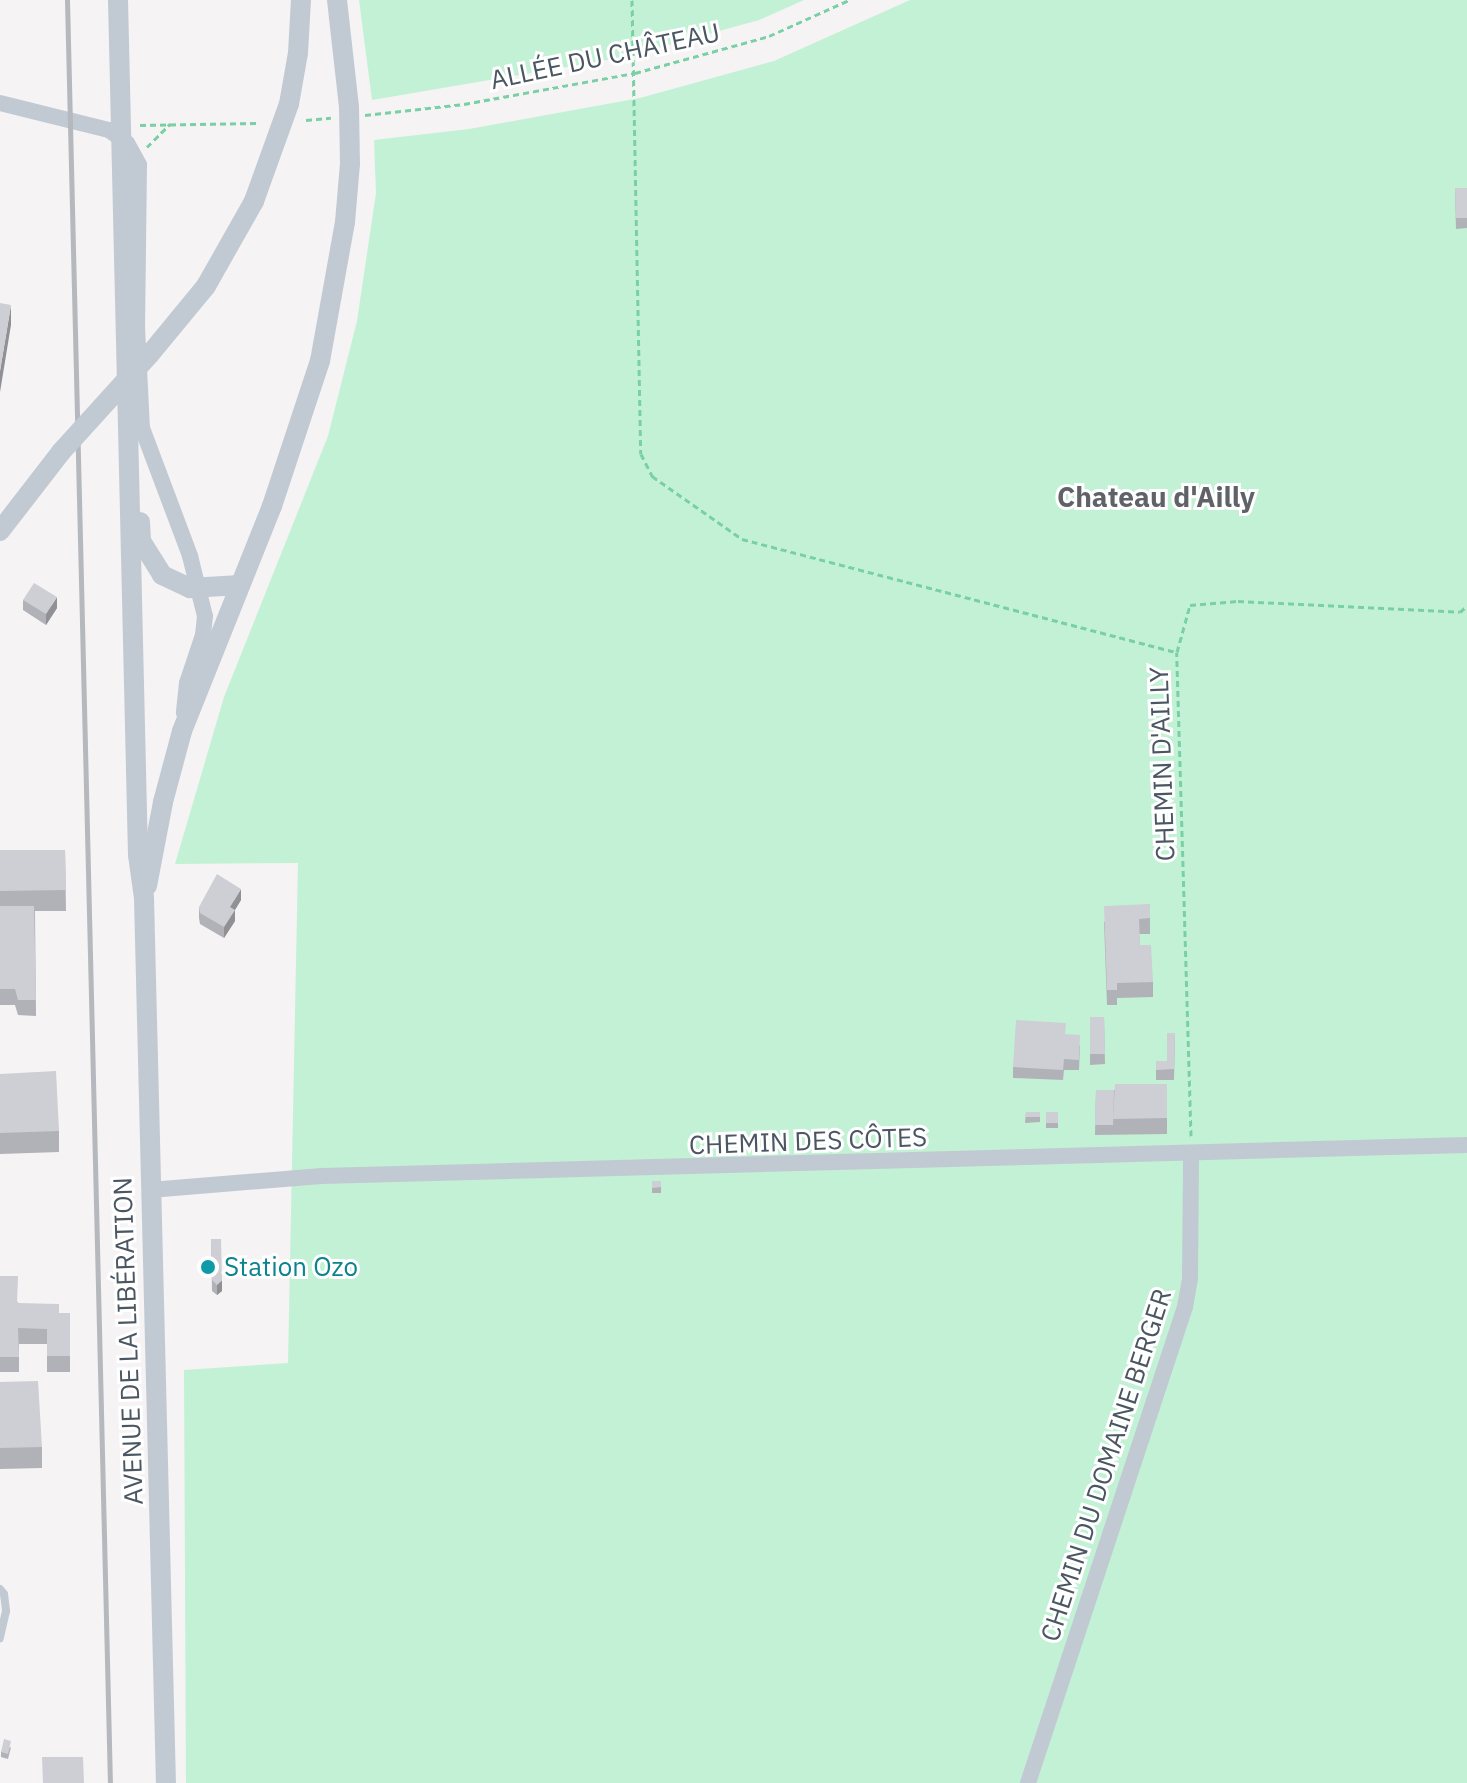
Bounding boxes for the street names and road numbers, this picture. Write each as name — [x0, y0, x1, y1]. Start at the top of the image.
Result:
street label: ALLÉE DU CHÂTEAU — [487, 16, 723, 96]
street label: CHEMIN D'AILLY — [1143, 666, 1181, 862]
street label: CHEMIN DES CÔTES — [688, 1121, 928, 1161]
street label: AVENUE DE LA LIBÉRATION — [107, 1177, 149, 1505]
street label: CHEMIN DU DOMAINE BERGER — [1034, 1285, 1178, 1645]

